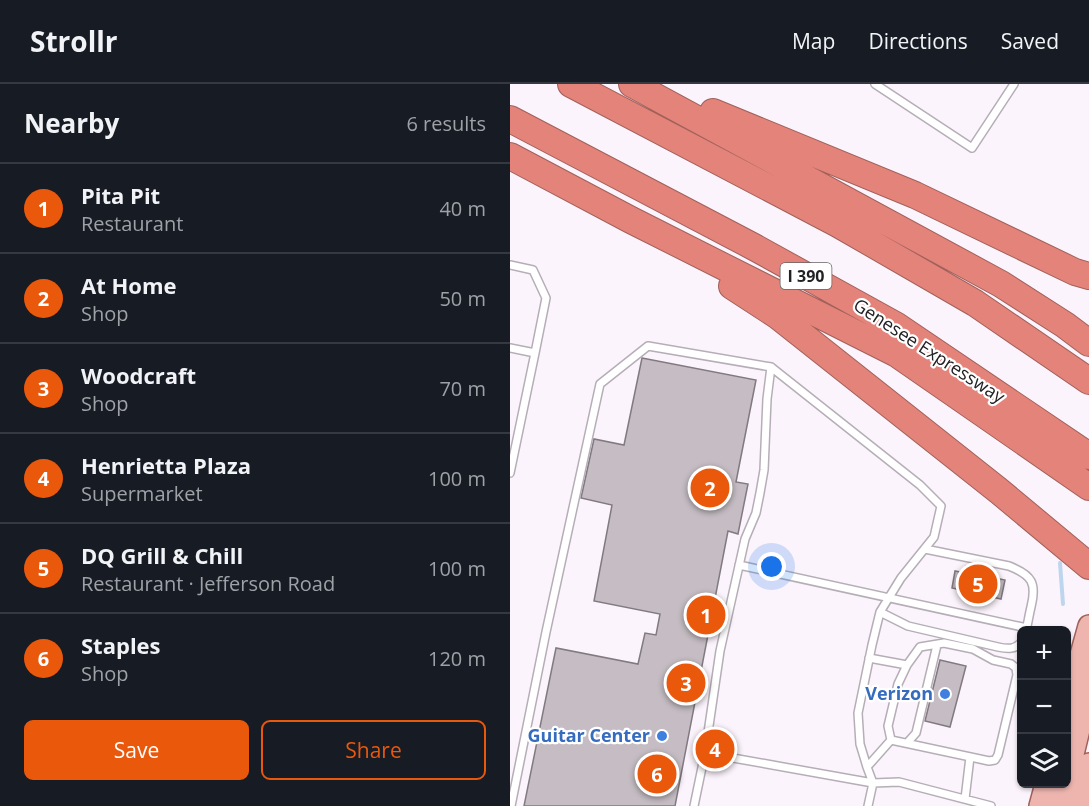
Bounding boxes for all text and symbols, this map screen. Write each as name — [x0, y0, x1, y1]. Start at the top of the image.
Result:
text: Strollr — [30, 22, 117, 60]
text: Map — [792, 27, 835, 55]
text: Directions — [868, 27, 968, 55]
text: Saved — [1001, 27, 1059, 55]
text: Nearby — [24, 105, 119, 141]
text: 6 results — [406, 110, 486, 137]
text: Pita Pit — [81, 180, 160, 210]
text: 1 — [38, 195, 49, 222]
text: 40 m — [439, 195, 486, 222]
text: Restaurant — [81, 210, 183, 237]
road number: I 390 — [780, 263, 832, 289]
text: At Home — [81, 270, 177, 300]
text: 2 — [38, 285, 49, 312]
text: 50 m — [439, 285, 486, 312]
street label: Genesee Expressway — [849, 292, 1011, 409]
text: Shop — [81, 300, 129, 327]
text: Woodcraft — [81, 360, 196, 390]
text: 3 — [38, 375, 49, 402]
text: 70 m — [439, 375, 486, 402]
text: Shop — [81, 390, 129, 417]
text: Henrietta Plaza — [81, 450, 251, 480]
text: 4 — [38, 465, 49, 492]
text: 100 m — [428, 465, 486, 492]
pin: 2 — [690, 466, 730, 510]
text: Supermarket — [81, 480, 203, 507]
text: DQ Grill & Chill — [81, 540, 243, 570]
your location — [757, 552, 786, 581]
text: 5 — [38, 555, 49, 582]
text: 100 m — [428, 555, 486, 582]
pin: 5 — [958, 562, 998, 606]
text: Restaurant · Jefferson Road — [81, 570, 335, 597]
pin: 1 — [686, 592, 726, 638]
map controls — [1017, 626, 1071, 788]
button: + — [1017, 626, 1071, 680]
text: Staples — [81, 630, 161, 660]
text: 6 — [38, 645, 49, 672]
text: 120 m — [428, 645, 486, 672]
text: Shop — [81, 660, 129, 687]
pin: 3 — [666, 660, 705, 706]
button: − — [1017, 680, 1071, 734]
place label: Verizon — [865, 681, 933, 705]
marker: Verizon — [938, 687, 952, 701]
button: Save — [24, 720, 249, 780]
button: Share — [261, 720, 486, 780]
place label: Guitar Center — [528, 723, 650, 747]
pin: 4 — [696, 726, 734, 772]
marker: Guitar Center — [655, 729, 669, 743]
button: layers — [1017, 734, 1071, 788]
pin: 6 — [638, 752, 676, 796]

